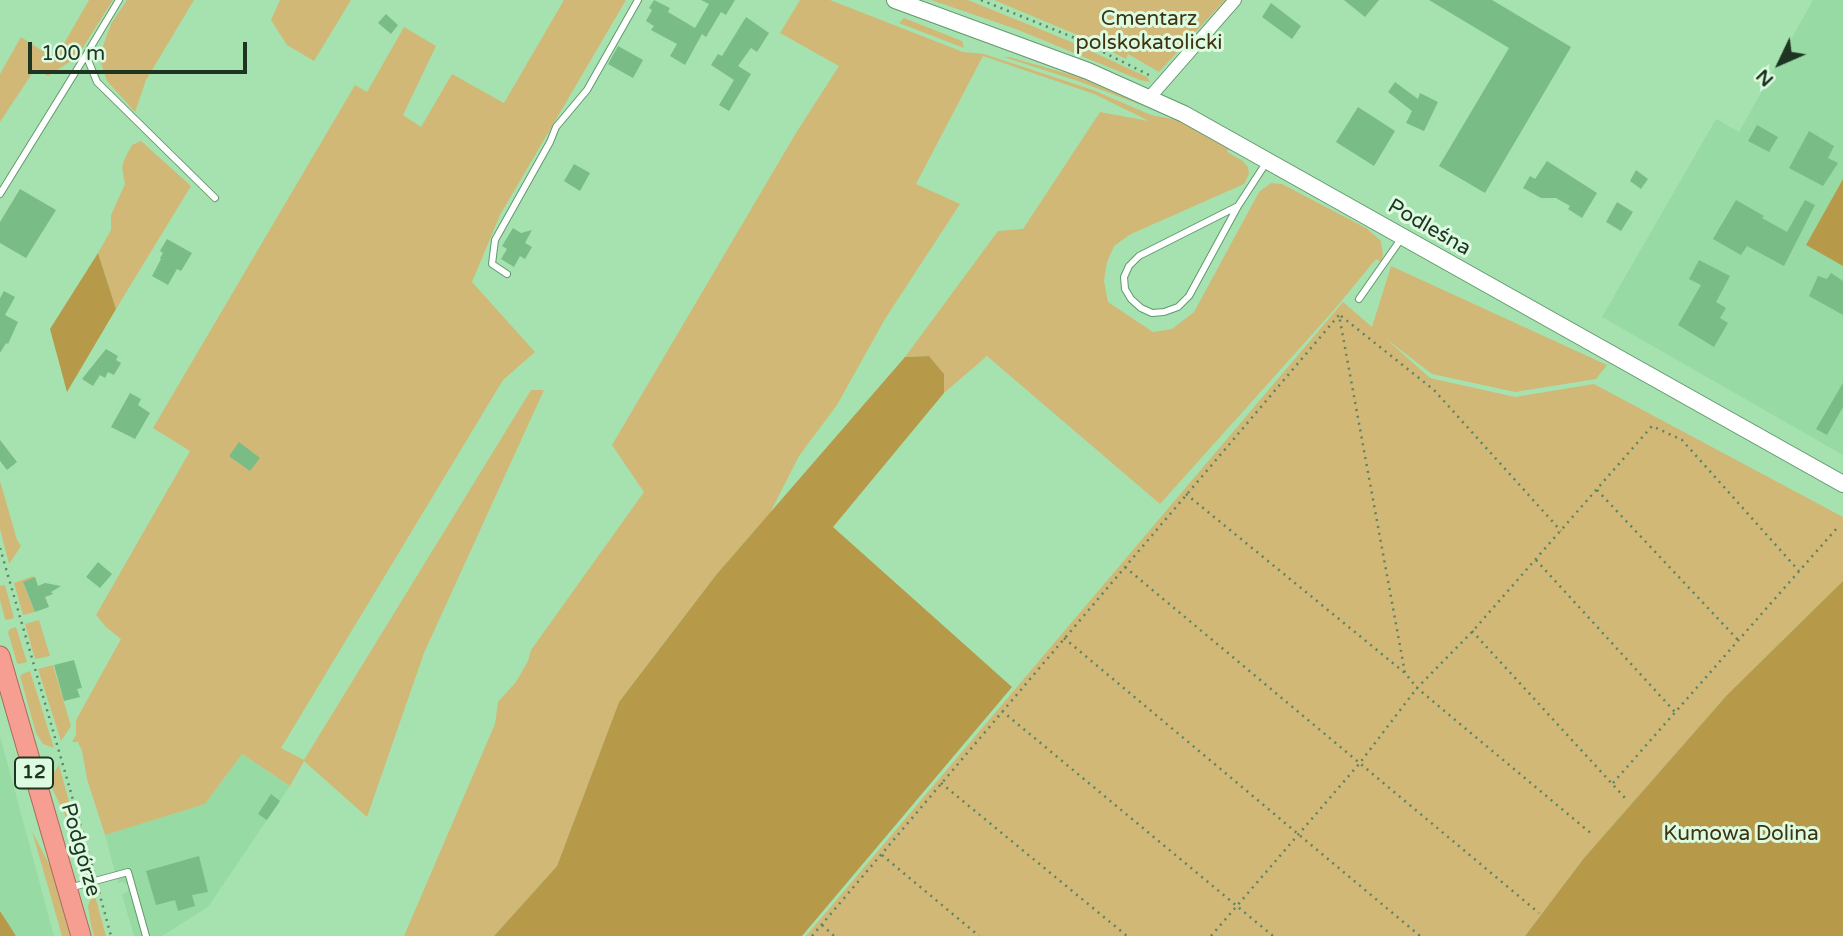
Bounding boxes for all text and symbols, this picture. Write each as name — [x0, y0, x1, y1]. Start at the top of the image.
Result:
park label: Cmentarz polskokatolicki — [1075, 6, 1223, 56]
scale bar — [32, 28, 250, 72]
north arrow — [1745, 28, 1815, 98]
text: 100 m — [41, 41, 105, 66]
text: N — [1752, 64, 1778, 91]
street label: Podleśna — [1383, 194, 1475, 262]
road number: 12 — [15, 758, 53, 788]
street label: Podgórze — [55, 800, 105, 900]
park label: Kumowa Dolina — [1663, 821, 1819, 847]

